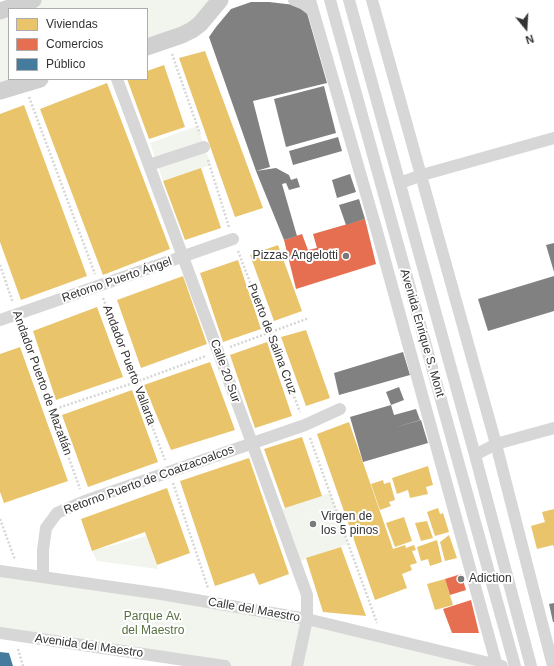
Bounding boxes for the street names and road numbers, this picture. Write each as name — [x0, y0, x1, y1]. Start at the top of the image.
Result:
street label: Retorno Puerto Ángel — [60, 254, 174, 306]
street label: Avenida Enrique S. Mont — [397, 267, 447, 399]
street label: Puerto de Salina Cruz — [244, 282, 300, 396]
street label: Andador Puerto Vallarta — [99, 303, 159, 427]
street label: Andador Puerto de Mazatlán — [9, 309, 75, 457]
street label: Calle 20 Sur — [207, 338, 243, 404]
street label: Retorno Puerto de Coatzacoalcos — [62, 442, 236, 518]
street label: Calle del Maestro — [207, 595, 301, 625]
street label: Avenida del Maestro — [34, 631, 144, 661]

